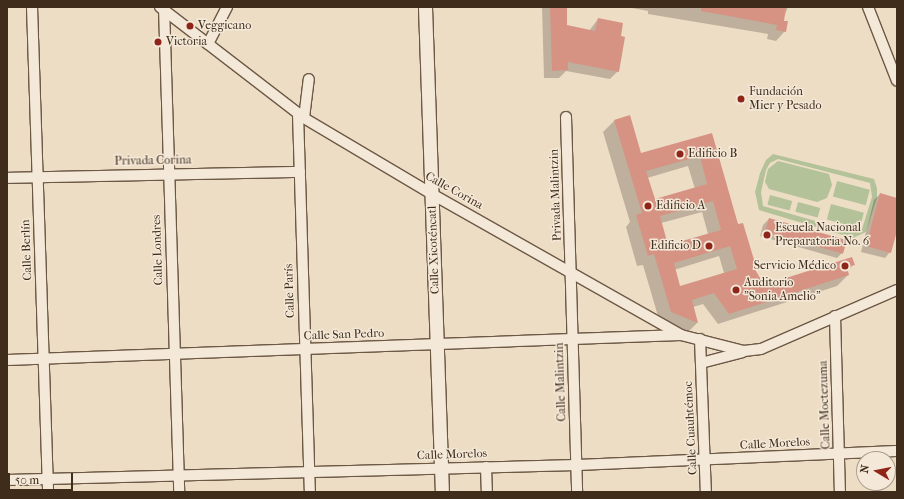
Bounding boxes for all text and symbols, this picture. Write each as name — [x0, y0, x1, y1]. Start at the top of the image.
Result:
place label: Veggicano — [198, 19, 251, 33]
marker: Veggicano — [185, 21, 195, 31]
place label: Victoria — [166, 35, 207, 49]
marker: Victoria — [153, 37, 163, 47]
place label: Fundación Mier y Pesado — [749, 85, 822, 113]
marker: Fundación Mier y Pesado — [736, 94, 746, 104]
place label: Edificio B — [688, 147, 737, 161]
street label: Privada Malintzin — [547, 149, 565, 241]
marker: Edificio B — [675, 149, 685, 159]
street label: Privada Corina — [114, 153, 192, 169]
street label: Calle Corina — [423, 169, 485, 213]
place label: Edificio A — [656, 199, 705, 213]
marker: Edificio A — [643, 201, 653, 211]
street label: Calle Xicoténcatl — [425, 206, 443, 294]
street label: Calle Londres — [150, 214, 166, 286]
street label: Calle Berlín — [19, 219, 35, 281]
place label: Escuela Nacional Preparatoria No. 6 — [775, 221, 869, 249]
marker: Escuela Nacional Preparatoria No. 6 — [762, 230, 772, 240]
place label: Edificio D — [650, 239, 701, 253]
marker: Edificio D — [704, 241, 714, 251]
place label: Servicio Médico — [754, 259, 836, 273]
marker: Servicio Médico — [839, 260, 851, 272]
street label: Calle París — [282, 264, 298, 318]
place label: Auditorio "Sonia Amelio" — [744, 276, 821, 304]
marker: Auditorio "Sonia Amelio" — [731, 285, 741, 295]
street label: Calle San Pedro — [304, 326, 384, 344]
street label: Calle Malintzin — [552, 342, 570, 422]
street label: Calle Moctezuma — [816, 360, 834, 450]
street label: Calle Cuauhtémoc — [681, 381, 701, 475]
street label: Calle Morelos — [740, 435, 810, 453]
street label: Calle Morelos — [417, 447, 487, 463]
north arrow — [856, 451, 896, 491]
text: N — [858, 464, 872, 474]
scale bar — [10, 465, 75, 491]
text: 50 m — [15, 473, 39, 487]

